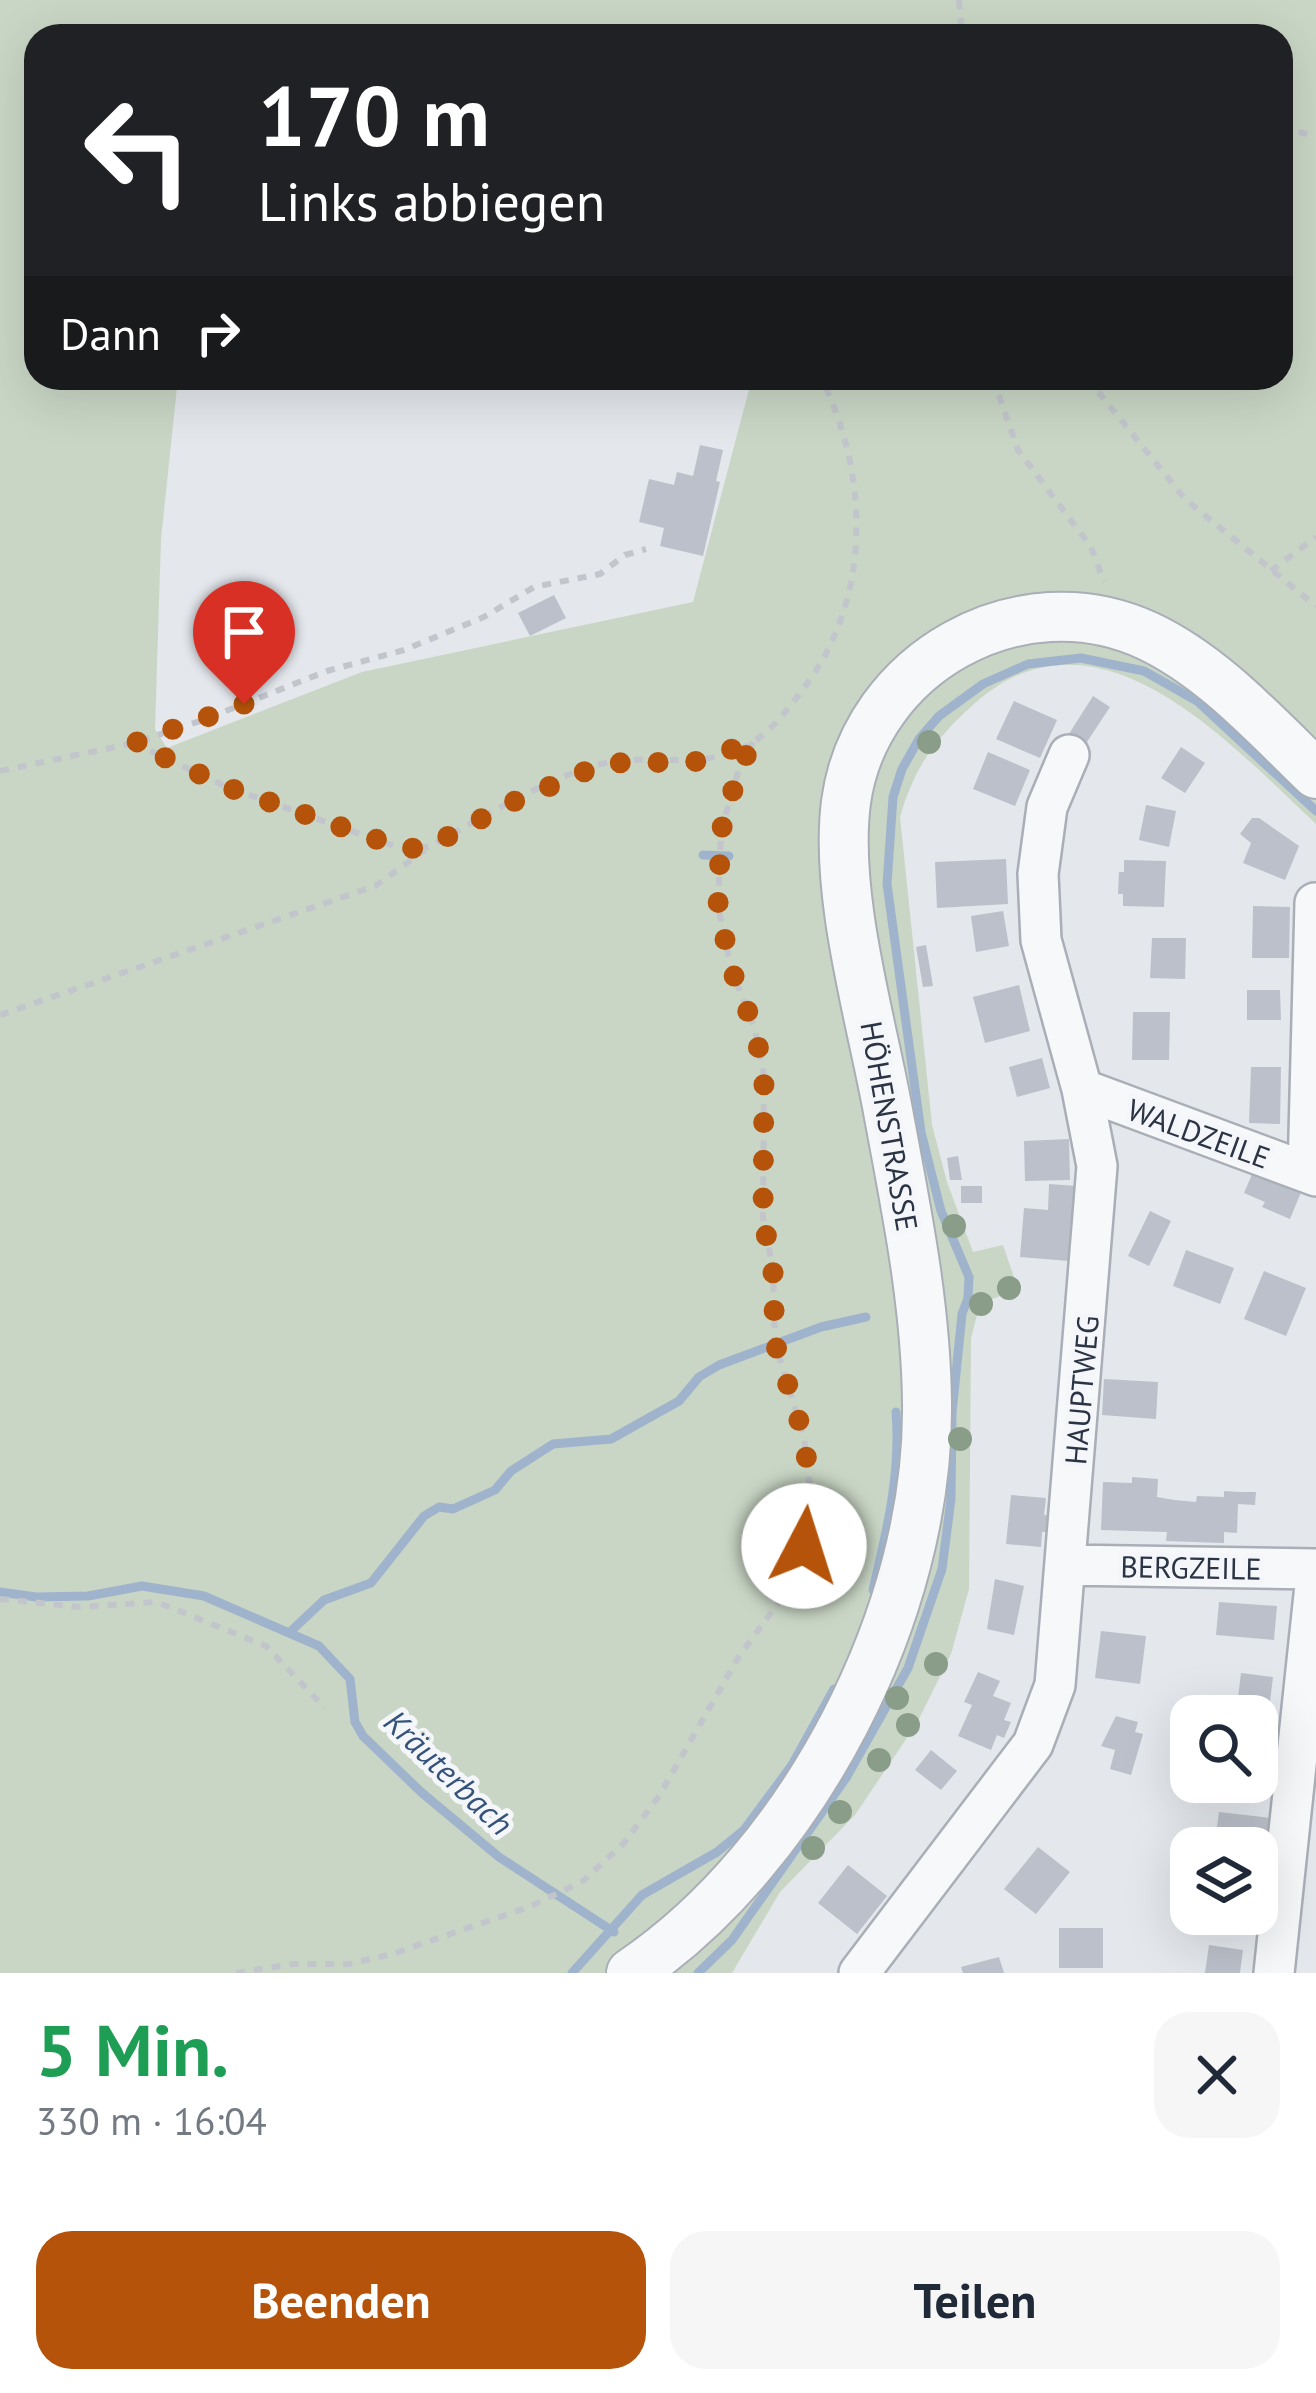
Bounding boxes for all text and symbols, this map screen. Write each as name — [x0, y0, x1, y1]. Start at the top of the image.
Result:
text: 170 m — [258, 60, 490, 169]
icon: left — [60, 72, 216, 228]
text: Links abbiegen — [258, 166, 605, 236]
icon: right — [185, 300, 251, 366]
text: Dann — [60, 304, 161, 362]
pin — [193, 581, 295, 704]
icon: arrive — [211, 599, 277, 665]
street label: HÖHENSTRASSE — [852, 1018, 928, 1234]
street label: WALDZEILE — [1122, 1089, 1276, 1177]
street label: HAUPTWEG — [1055, 1314, 1107, 1466]
position arrow — [741, 1483, 867, 1609]
street label: BERGZEILE — [1120, 1546, 1262, 1588]
map controls — [1170, 1695, 1278, 1935]
button: search — [1170, 1695, 1278, 1803]
water label: Kräuterbach — [375, 1700, 523, 1844]
button: layers — [1170, 1827, 1278, 1935]
text: 5 Min. — [36, 2003, 229, 2096]
button: close — [1154, 2012, 1280, 2138]
text: 330 m · 16:04 — [36, 2095, 267, 2146]
button: Beenden — [36, 2231, 646, 2369]
button: Teilen — [670, 2231, 1280, 2369]

